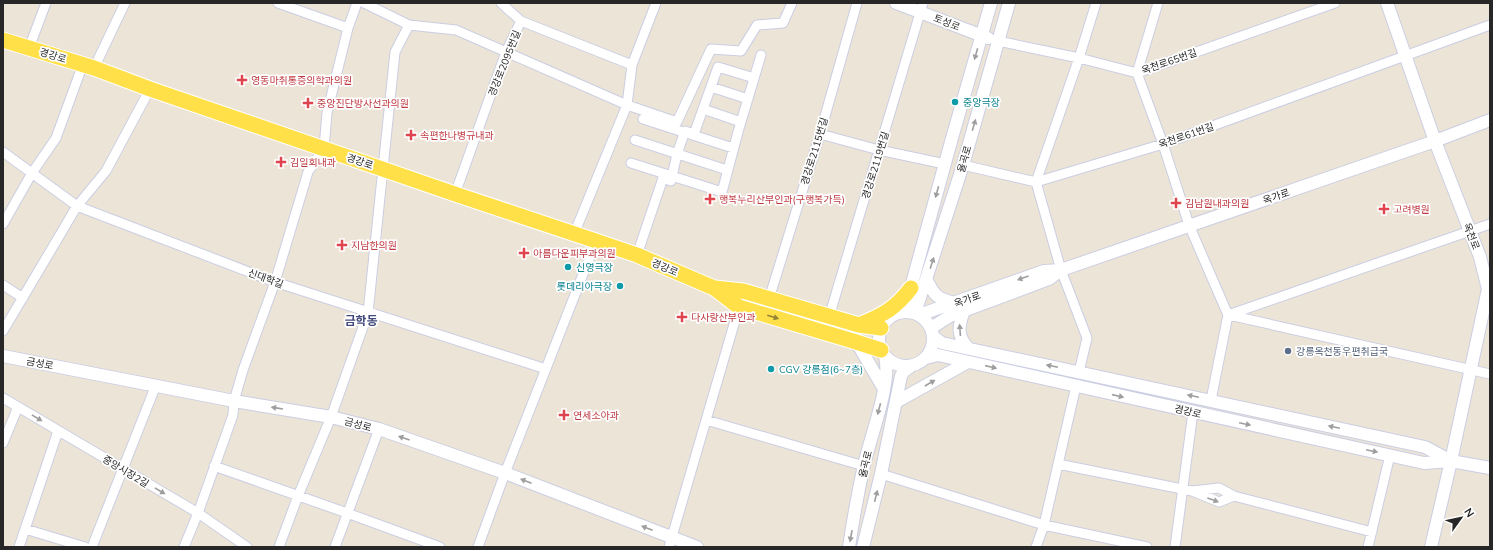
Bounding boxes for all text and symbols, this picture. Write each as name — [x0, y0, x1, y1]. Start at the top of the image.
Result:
street label: 토성로 — [931, 11, 962, 34]
street label: 경강로2095번길 — [485, 28, 525, 98]
street label: 경강로 — [37, 45, 68, 67]
street label: 옥천로65번길 — [1140, 46, 1199, 78]
one-way arrow — [973, 48, 979, 60]
marker: 영동마취통증의학과의원 — [236, 74, 248, 86]
place label: 영동마취통증의학과의원 — [251, 74, 352, 88]
place label: 중앙극장 — [963, 96, 1000, 110]
marker: 중앙진단방사선과의원 — [302, 97, 314, 109]
place label: 중앙진단방사선과의원 — [317, 97, 409, 111]
marker: 중앙극장 — [950, 97, 960, 107]
street label: 경강로2115번길 — [798, 116, 832, 187]
one-way arrow — [971, 119, 977, 131]
street label: 옥천로61번길 — [1157, 120, 1216, 152]
marker: 속편한나병규내과 — [405, 129, 417, 141]
place label: 속편한나병규내과 — [420, 129, 494, 143]
street label: 경강로2119번길 — [859, 130, 893, 201]
street label: 율곡로 — [954, 144, 975, 174]
street label: 경강로 — [344, 151, 375, 173]
marker: 김일회내과 — [275, 156, 287, 168]
place label: 김일회내과 — [290, 156, 336, 170]
street label: 옥가로 — [1261, 186, 1292, 208]
one-way arrow — [934, 187, 940, 199]
marker: 행복누리산부인과(구행복가득) — [704, 193, 716, 205]
place label: 행복누리산부인과(구행복가득) — [719, 193, 845, 207]
marker: 김남원내과의원 — [1170, 197, 1182, 209]
place label: 김남원내과의원 — [1185, 197, 1249, 211]
marker: 고려병원 — [1378, 203, 1390, 215]
place label: 고려병원 — [1393, 203, 1430, 217]
street label: 옥천로 — [1460, 221, 1483, 252]
marker: 지남한의원 — [336, 239, 348, 251]
place label: 지남한의원 — [351, 239, 397, 253]
marker: 아름다운피부과의원 — [518, 247, 530, 259]
place label: 아름다운피부과의원 — [533, 247, 616, 261]
street label: 경강로 — [649, 256, 680, 280]
one-way arrow — [929, 257, 935, 269]
place label: 신영극장 — [576, 261, 613, 275]
marker: 신영극장 — [563, 262, 573, 272]
street label: 신대학길 — [246, 266, 285, 292]
one-way arrow — [1017, 276, 1029, 282]
place label: 롯데리아극장 — [557, 280, 612, 294]
marker: 롯데리아극장 — [615, 281, 625, 291]
street label: 옥가로 — [952, 289, 983, 311]
marker: 다사랑산부인과 — [676, 311, 688, 323]
place label: 다사랑산부인과 — [691, 311, 755, 325]
district label: 금학동 — [344, 313, 378, 329]
one-way arrow — [767, 314, 779, 320]
one-way arrow — [957, 324, 964, 337]
place label: 강릉옥천동우편취급국 — [1296, 345, 1388, 359]
marker: 강릉옥천동우편취급국 — [1283, 346, 1293, 356]
street label: 금성로 — [25, 354, 55, 373]
place label: CGV 강릉점(6~7층) — [779, 363, 863, 377]
one-way arrow — [1046, 363, 1058, 369]
marker: CGV 강릉점(6~7층) — [766, 364, 776, 374]
one-way arrow — [985, 365, 997, 371]
one-way arrow — [924, 379, 936, 386]
one-way arrow — [1112, 393, 1124, 399]
one-way arrow — [1187, 393, 1199, 399]
street label: 경강로 — [1173, 402, 1203, 422]
one-way arrow — [876, 403, 882, 415]
one-way arrow — [271, 405, 283, 411]
marker: 연세소아과 — [558, 409, 570, 421]
place label: 연세소아과 — [573, 409, 619, 423]
one-way arrow — [31, 414, 43, 421]
street label: 금성로 — [343, 415, 373, 435]
one-way arrow — [1239, 421, 1251, 427]
one-way arrow — [1328, 423, 1340, 429]
one-way arrow — [397, 434, 409, 440]
street label: 율곡로 — [856, 449, 876, 479]
one-way arrow — [1366, 449, 1378, 455]
street label: 중앙시장2길 — [100, 452, 151, 491]
one-way arrow — [520, 477, 532, 483]
one-way arrow — [154, 488, 166, 495]
one-way arrow — [873, 489, 879, 502]
one-way arrow — [1208, 497, 1220, 503]
north arrow — [1441, 498, 1481, 538]
text: N — [1460, 505, 1477, 520]
one-way arrow — [641, 524, 653, 530]
one-way arrow — [847, 530, 853, 542]

